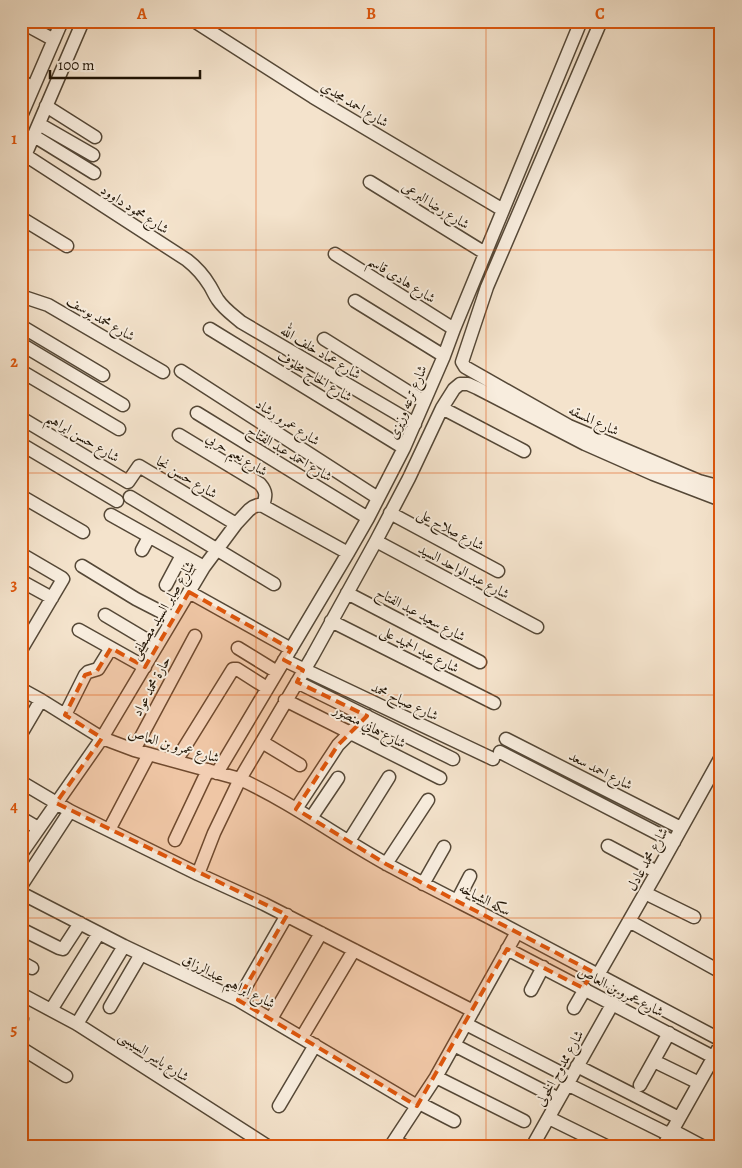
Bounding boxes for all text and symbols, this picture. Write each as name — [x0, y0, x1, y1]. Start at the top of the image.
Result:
text: A — [136, 3, 148, 25]
text: B — [366, 3, 376, 25]
text: C — [595, 3, 605, 25]
scale bar — [50, 48, 200, 80]
text: 100 m — [58, 55, 95, 75]
street label: شارع احمد مجدي — [316, 77, 392, 134]
text: 1 — [11, 128, 17, 150]
street label: شارع رضا البرعى — [397, 177, 473, 235]
street label: شارع محمود داوود — [96, 180, 173, 240]
street label: شارع هادى قاسم — [362, 251, 439, 311]
street label: شارع محمد يوسف — [62, 291, 139, 347]
street label: شارع عماد خلف الله — [276, 319, 366, 386]
street label: شارع الحاج مخلوف — [272, 347, 356, 409]
text: 2 — [10, 351, 18, 373]
street label: شارع ترعه وزيزى — [383, 362, 433, 443]
street label: شارع عمرو رشاد — [251, 395, 324, 452]
street label: شارع المسقه — [565, 401, 622, 442]
street label: شارع حسن ابراهيم — [40, 408, 123, 470]
street label: شارع احمد عبد الفتاح — [242, 421, 336, 489]
street label: شارع نعيم حربي — [200, 428, 271, 484]
street label: شارع حسن نجا — [152, 452, 221, 505]
street label: شارع صلاح على — [413, 504, 488, 558]
street label: شارع عبد الواحد السيد — [414, 539, 513, 605]
street label: شارع صابر السيد مصطفى — [126, 557, 201, 664]
text: 3 — [11, 574, 18, 596]
street label: شارع سعيد عبد الفتاح — [371, 583, 469, 649]
street label: شارع عبد الحميد على — [376, 621, 463, 679]
street label: حارة محمد عواد — [128, 653, 175, 720]
street label: شارع صباح محمد — [367, 678, 442, 728]
street label: شارع هاني منصور — [328, 699, 409, 755]
street label: شارع عمرو بن العاص — [125, 723, 222, 770]
street label: شارع احمد سعد — [565, 746, 636, 796]
text: 4 — [10, 796, 18, 818]
street label: شارع محمد عادل — [622, 824, 675, 895]
street label: سكه الشياخه — [456, 878, 514, 921]
street label: شارع ابراهيم عبدالرزاق — [177, 950, 278, 1017]
street label: شارع عمرو بن العاص — [574, 962, 667, 1023]
text: 5 — [11, 1019, 18, 1041]
street label: شارع ياسر السيسى — [114, 1026, 193, 1088]
street label: شارع ممدوح الخولى — [531, 1027, 591, 1111]

